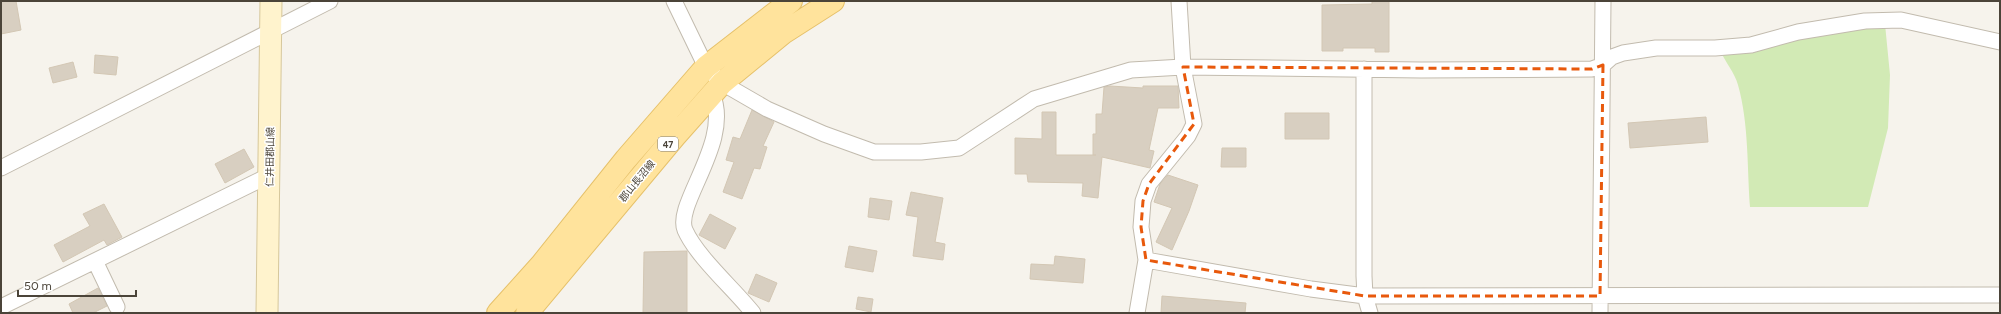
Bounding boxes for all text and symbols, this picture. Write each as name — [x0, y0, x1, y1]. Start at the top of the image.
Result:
street label: 仁井田郡山線 — [263, 127, 277, 187]
road number: 47 — [658, 137, 678, 151]
street label: 郡山長沼線 — [616, 157, 658, 205]
scale bar — [18, 272, 136, 298]
text: 50 m — [24, 279, 52, 293]

